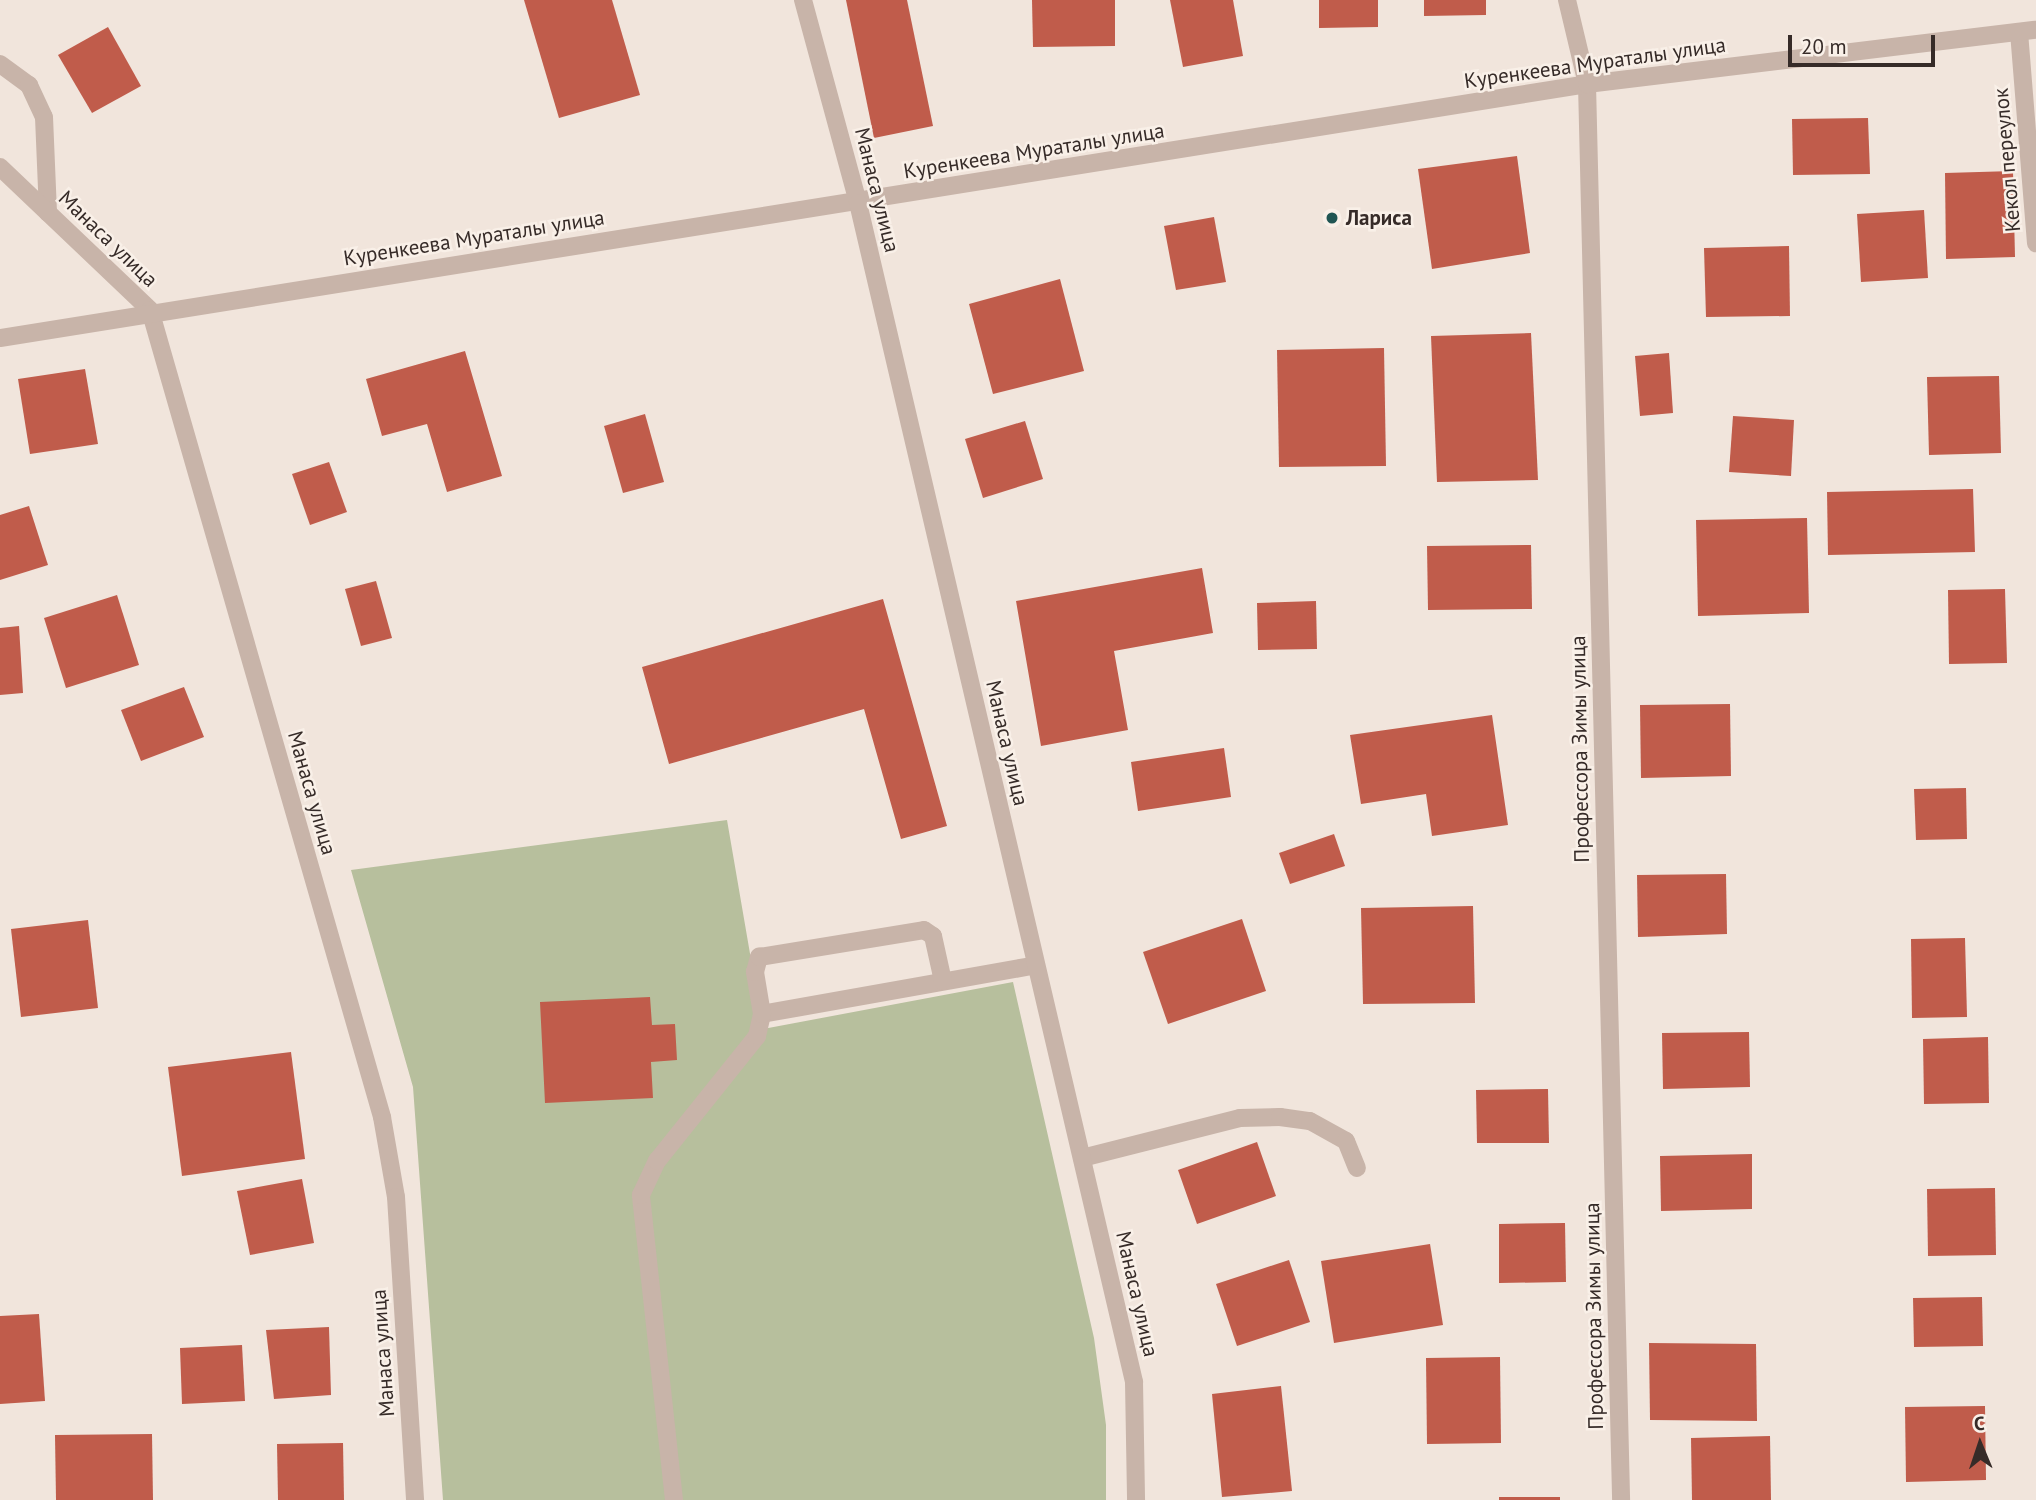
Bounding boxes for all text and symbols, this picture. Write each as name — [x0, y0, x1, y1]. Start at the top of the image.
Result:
scale bar — [1791, 21, 1938, 65]
street label: Куренкеева Мураталы улица — [1463, 32, 1727, 94]
text: 20 m — [1801, 33, 1847, 60]
street label: Кекол переулок — [1988, 87, 2026, 233]
street label: Куренкеева Мураталы улица — [902, 118, 1166, 184]
street label: Манаса улица — [849, 125, 905, 255]
street label: Манаса улица — [53, 186, 163, 292]
street label: Куренкеева Мураталы улица — [342, 205, 606, 271]
place label: Лариса — [1346, 205, 1412, 231]
marker: Лариса — [1324, 210, 1340, 226]
street label: Профессора Зимы улица — [1565, 635, 1595, 863]
street label: Манаса улица — [980, 678, 1034, 808]
street label: Манаса улица — [282, 728, 342, 858]
street label: Профессора Зимы улица — [1579, 1202, 1609, 1430]
street label: Манаса улица — [1110, 1229, 1164, 1359]
street label: Манаса улица — [366, 1288, 400, 1418]
north arrow — [1945, 1409, 2015, 1479]
text: С — [1974, 1411, 1985, 1435]

